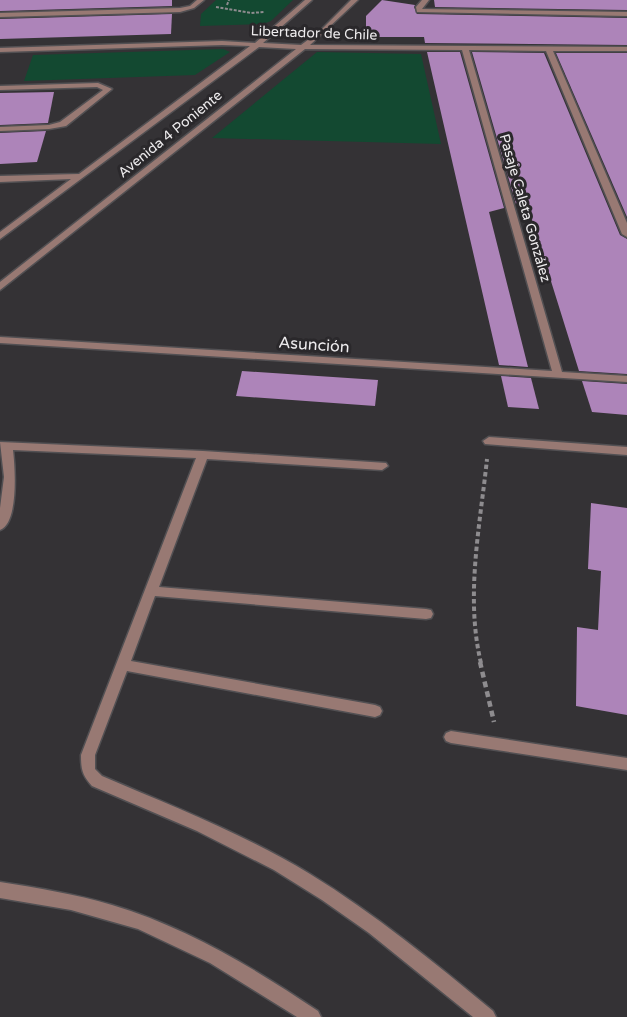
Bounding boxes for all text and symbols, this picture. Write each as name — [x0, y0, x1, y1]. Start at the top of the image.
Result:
street label: Libertador de Chile — [250, 22, 378, 44]
street label: Avenida 4 Poniente — [114, 87, 226, 181]
street label: Pasaje Caleta González — [496, 132, 554, 284]
street label: Asunción — [278, 333, 350, 357]

